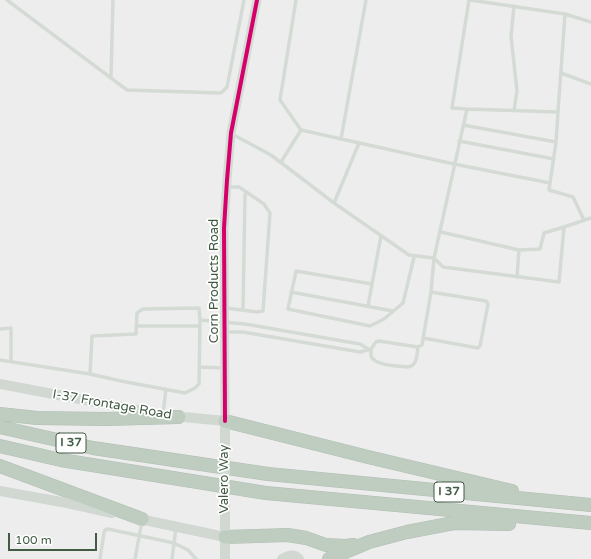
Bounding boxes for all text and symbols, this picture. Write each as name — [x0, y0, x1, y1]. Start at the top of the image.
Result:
street label: Corn Products Road — [207, 219, 223, 343]
street label: I-37 Frontage Road — [51, 387, 173, 423]
road number: I 37 — [56, 433, 86, 453]
street label: Valero Way — [217, 444, 233, 514]
road number: I 37 — [434, 482, 464, 502]
scale bar — [10, 525, 99, 551]
text: 100 m — [15, 533, 52, 547]

